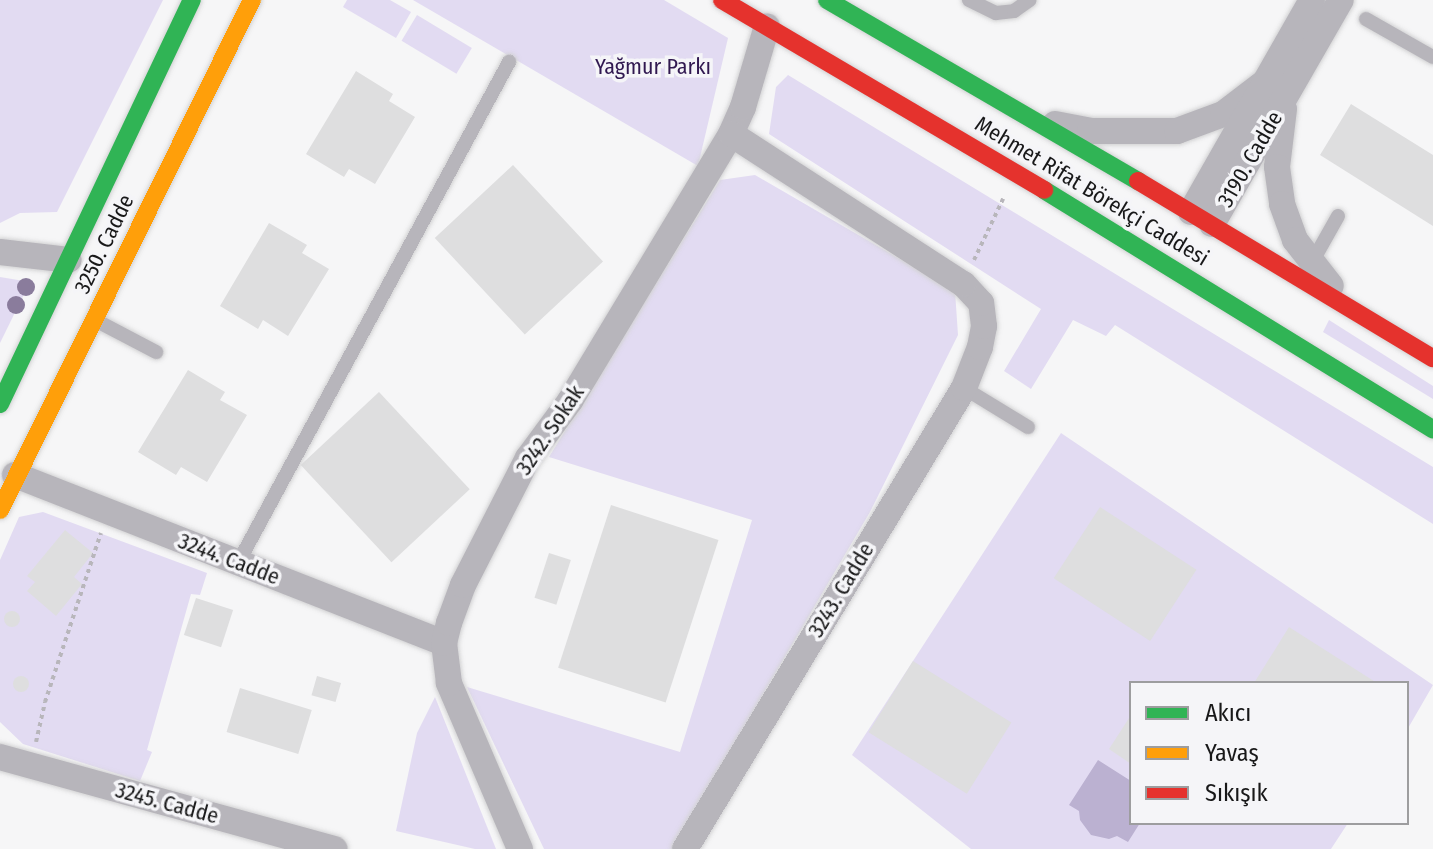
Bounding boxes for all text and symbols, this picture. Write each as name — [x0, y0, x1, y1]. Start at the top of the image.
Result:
park label: Yağmur Parkı — [595, 54, 711, 80]
street label: 3190. Cadde — [1212, 106, 1288, 212]
street label: Mehmet Rifat Börekçi Caddesi — [970, 111, 1214, 271]
street label: 3250. Cadde — [69, 190, 139, 298]
street label: 3242. Sokak — [510, 380, 590, 480]
street label: 3244. Cadde — [175, 528, 283, 590]
street label: 3243. Cadde — [803, 538, 879, 642]
legend — [1129, 681, 1409, 825]
text: Akıcı — [1205, 699, 1251, 727]
text: Yavaş — [1205, 739, 1259, 767]
street label: 3245. Cadde — [113, 777, 221, 829]
text: Sıkışık — [1205, 779, 1268, 807]

